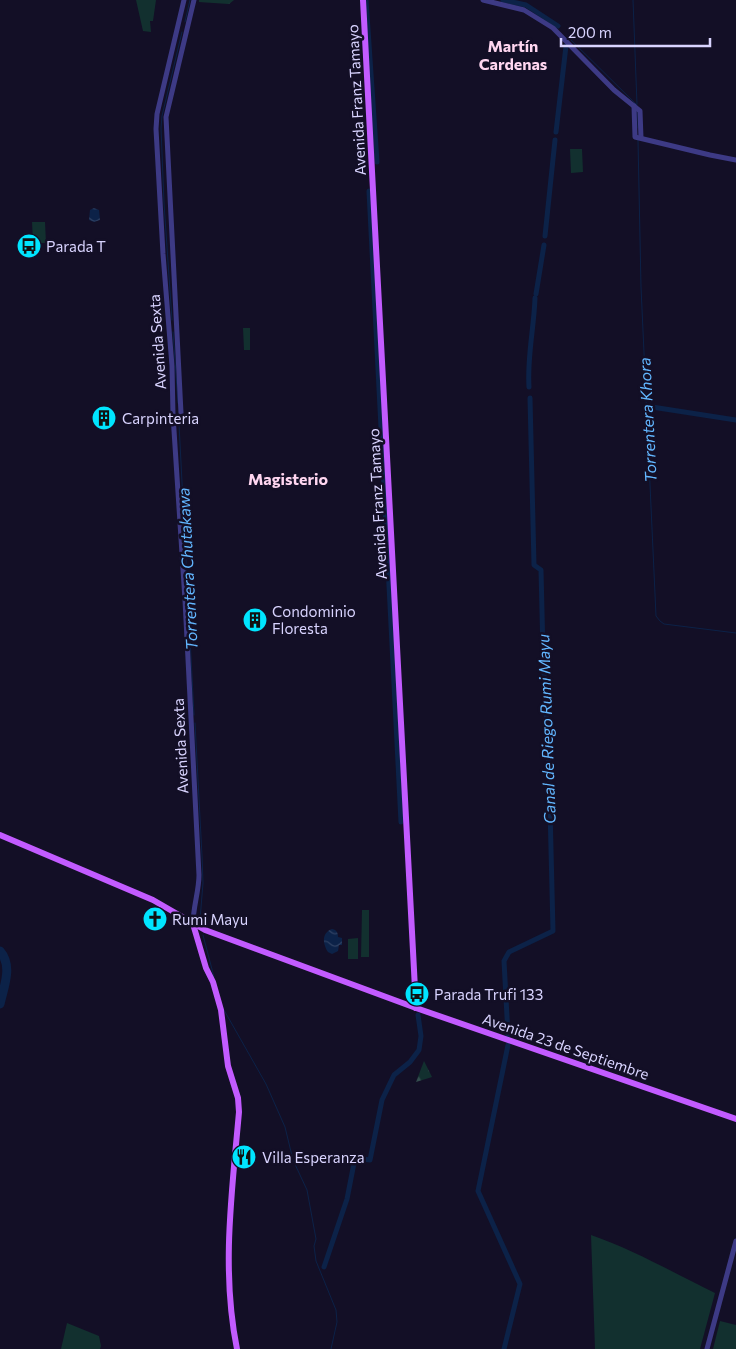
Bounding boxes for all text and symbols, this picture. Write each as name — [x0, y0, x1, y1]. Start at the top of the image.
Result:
scale bar — [561, 15, 710, 47]
text: 200 m — [568, 23, 612, 41]
street label: Avenida Franz Tamayo — [343, 24, 369, 176]
district label: Martín Cardenas — [479, 36, 547, 73]
bus stop icon: Parada T — [16, 233, 42, 259]
place label: Parada T — [46, 237, 106, 255]
street label: Avenida Sexta — [145, 294, 169, 390]
water label: Torrentera Khora — [634, 357, 660, 483]
building icon: Carpinteria — [91, 405, 117, 431]
place label: Carpinteria — [122, 409, 199, 427]
street label: Avenida Franz Tamayo — [364, 428, 390, 580]
district label: Magisterio — [248, 469, 328, 488]
water label: Torrentera Chutakawa — [173, 487, 201, 651]
place label: Condominio Floresta — [272, 602, 356, 637]
building icon: Condominio Floresta — [242, 607, 268, 633]
water label: Canal de Riego Rumi Mayu — [533, 634, 559, 824]
street label: Avenida Sexta — [169, 698, 191, 794]
church icon: Rumi Mayu — [142, 906, 168, 932]
place label: Rumi Mayu — [172, 910, 248, 928]
bus stop icon: Parada Trufi 133 — [404, 981, 430, 1007]
place label: Parada Trufi 133 — [434, 985, 543, 1003]
street label: Avenida 23 de Septiembre — [480, 1009, 652, 1083]
restaurant icon: Villa Esperanza — [231, 1144, 257, 1170]
place label: Villa Esperanza — [262, 1148, 365, 1166]

